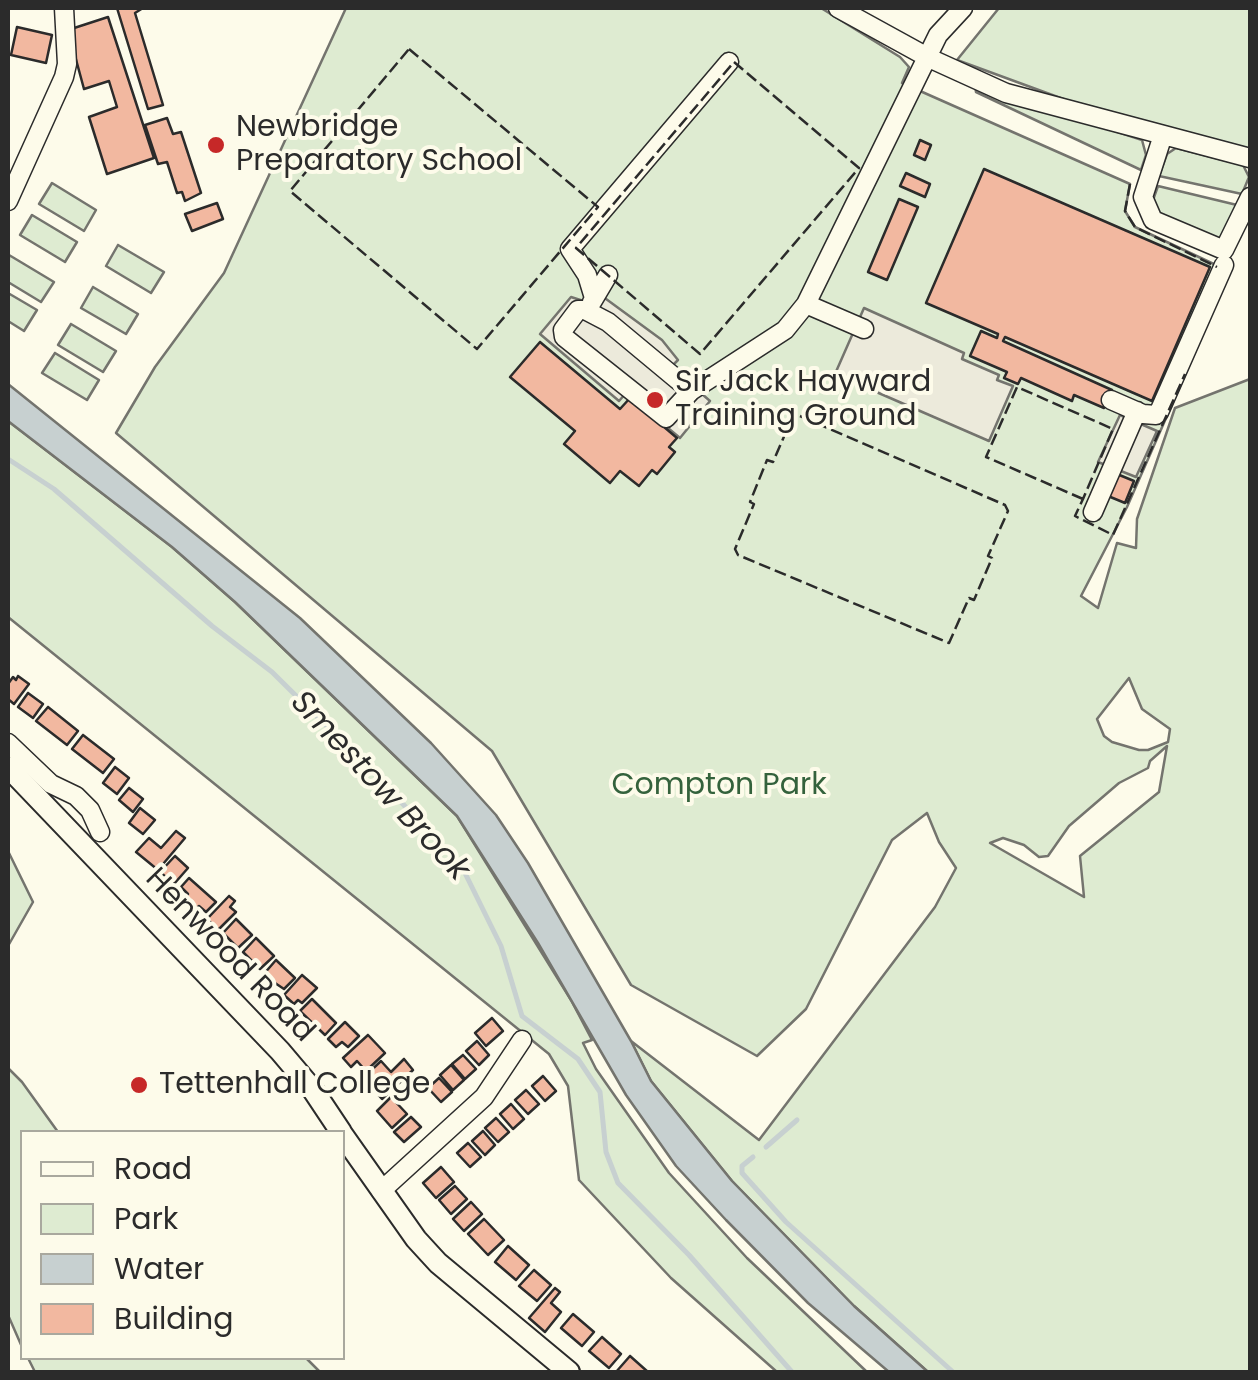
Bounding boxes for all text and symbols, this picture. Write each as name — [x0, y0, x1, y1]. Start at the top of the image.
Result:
place label: Newbridge Preparatory School — [236, 110, 522, 180]
marker: Newbridge Preparatory School — [205, 134, 227, 156]
place label: Sir Jack Hayward Training Ground — [675, 365, 931, 436]
marker: Sir Jack Hayward Training Ground — [644, 389, 666, 411]
water label: Smestow Brook — [281, 684, 477, 890]
park label: Compton Park — [611, 768, 827, 804]
street label: Henwood Road — [137, 862, 321, 1050]
place label: Tettenhall College — [159, 1067, 430, 1103]
marker: Tettenhall College — [128, 1074, 150, 1096]
legend — [20, 1130, 345, 1360]
text: Road — [114, 1147, 192, 1190]
text: Park — [114, 1197, 178, 1240]
text: Water — [114, 1247, 204, 1290]
text: Building — [114, 1297, 234, 1340]

